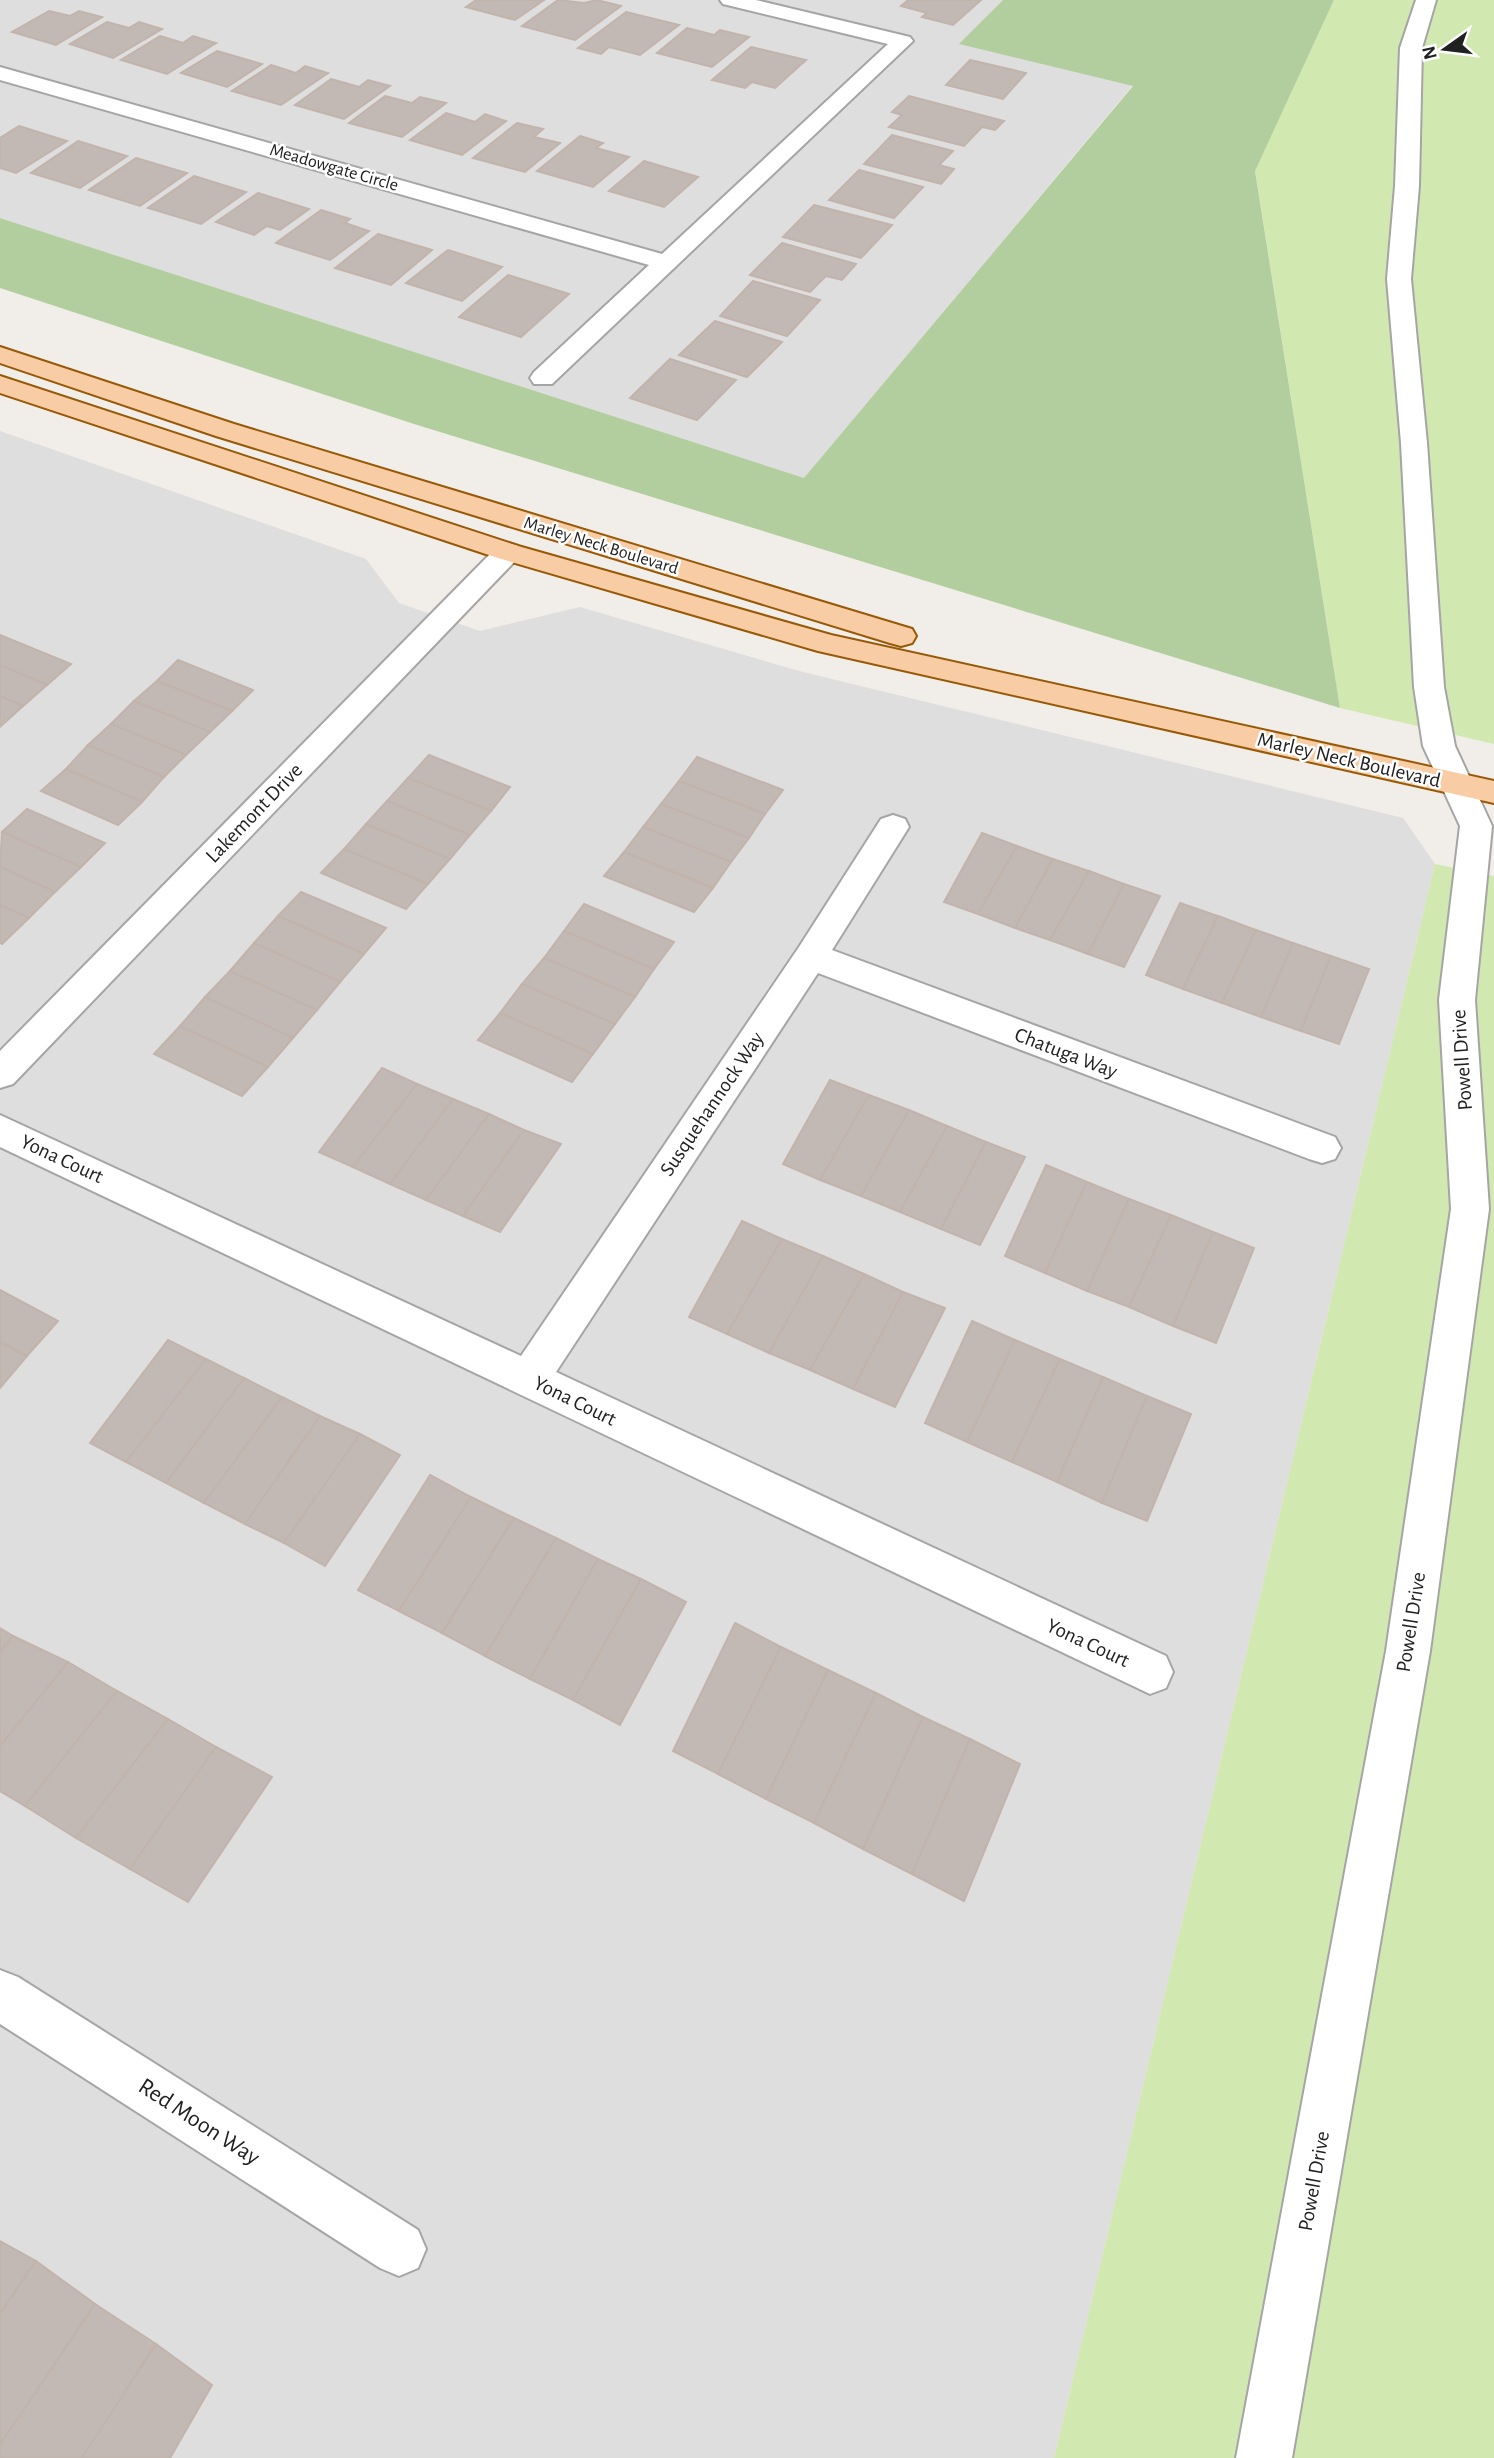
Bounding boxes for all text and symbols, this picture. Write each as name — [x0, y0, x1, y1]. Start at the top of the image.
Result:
north arrow — [1410, 14, 1480, 84]
text: N — [1419, 44, 1441, 61]
street label: Meadowgate Circle — [268, 141, 400, 195]
street label: Marley Neck Boulevard — [522, 514, 680, 578]
street label: Marley Neck Boulevard — [1255, 729, 1443, 791]
street label: Lakemont Drive — [202, 759, 306, 867]
street label: Powell Drive — [1448, 1009, 1476, 1111]
street label: Chatuga Way — [1012, 1024, 1120, 1082]
street label: Susquehannock Way — [656, 1028, 768, 1180]
street label: Yona Court — [17, 1131, 107, 1187]
street label: Yona Court — [531, 1372, 620, 1430]
street label: Powell Drive — [1393, 1570, 1429, 1674]
street label: Yona Court — [1043, 1615, 1133, 1671]
street label: Red Moon Way — [134, 2074, 264, 2170]
street label: Powell Drive — [1295, 2129, 1333, 2233]

